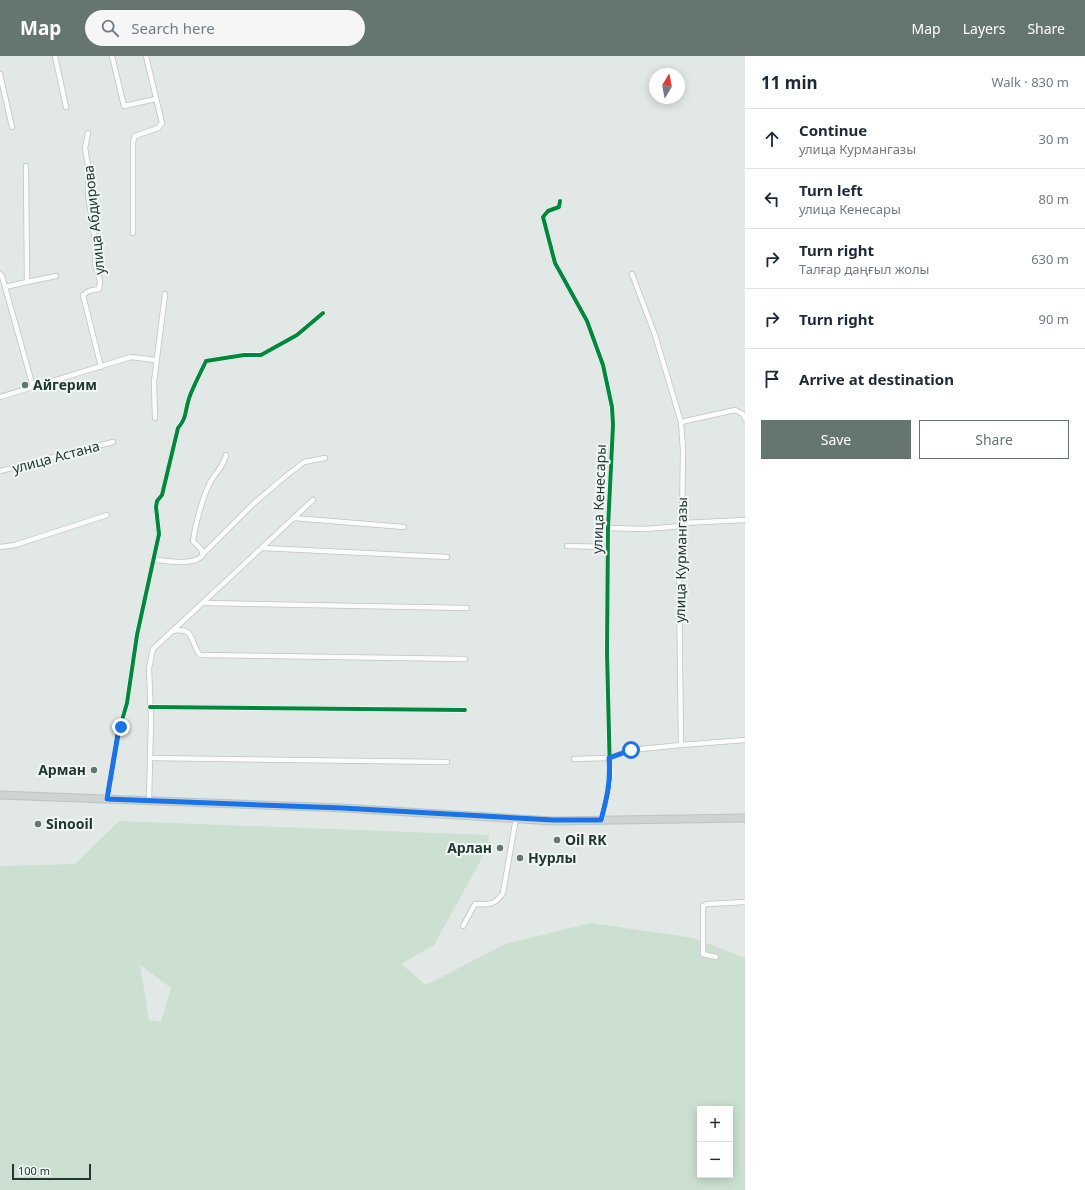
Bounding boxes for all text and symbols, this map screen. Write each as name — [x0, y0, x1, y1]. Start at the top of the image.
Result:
search box — [85, 10, 365, 46]
text: Map — [20, 15, 61, 41]
icon: search — [99, 17, 121, 39]
text: Search here — [131, 18, 215, 38]
text: Map — [912, 19, 941, 38]
text: Layers — [963, 19, 1005, 38]
text: Share — [1027, 19, 1065, 38]
north arrow — [649, 68, 685, 104]
text: 11 min — [761, 71, 818, 94]
text: Walk · 830 m — [991, 73, 1069, 91]
text: Continue — [799, 120, 867, 140]
icon: ahead — [761, 128, 783, 150]
text: 30 m — [1039, 130, 1069, 148]
text: улица Курмангазы — [799, 140, 916, 158]
street label: улица Абдирова — [78, 164, 109, 276]
text: Turn left — [799, 180, 863, 200]
icon: left — [761, 188, 783, 210]
text: 80 m — [1039, 190, 1069, 208]
text: улица Кенесары — [799, 200, 901, 218]
text: Turn right — [799, 240, 874, 260]
icon: right — [761, 248, 783, 270]
text: 630 m — [1031, 250, 1069, 268]
text: Талғар даңғыл жолы — [799, 260, 929, 278]
icon: right — [761, 308, 783, 330]
text: Turn right — [799, 309, 874, 329]
text: 90 m — [1039, 310, 1069, 328]
icon: arrive — [761, 368, 783, 390]
text: Arrive at destination — [799, 369, 954, 389]
place label: Айгерим — [33, 375, 97, 394]
marker: Айгерим — [20, 380, 30, 390]
button: Save — [761, 420, 911, 459]
button: Share — [919, 420, 1069, 459]
street label: улица Астана — [10, 436, 102, 477]
street label: улица Кенесары — [587, 444, 610, 554]
street label: улица Курмангазы — [670, 497, 691, 623]
route end — [112, 718, 130, 736]
route start — [622, 741, 640, 759]
place label: Арман — [38, 760, 86, 779]
marker: Арман — [89, 765, 99, 775]
place label: Sinooil — [46, 814, 93, 833]
marker: Sinooil — [33, 819, 43, 829]
place label: Oil RK — [565, 830, 607, 849]
marker: Oil RK — [552, 835, 562, 845]
place label: Арлан — [447, 838, 492, 857]
marker: Арлан — [495, 843, 505, 853]
place label: Нурлы — [528, 848, 576, 867]
marker: Нурлы — [515, 853, 525, 863]
map controls — [697, 1106, 733, 1178]
button: + — [697, 1106, 733, 1142]
button: − — [697, 1142, 733, 1178]
scale bar — [12, 1162, 91, 1181]
text: 100 m — [18, 1163, 50, 1178]

